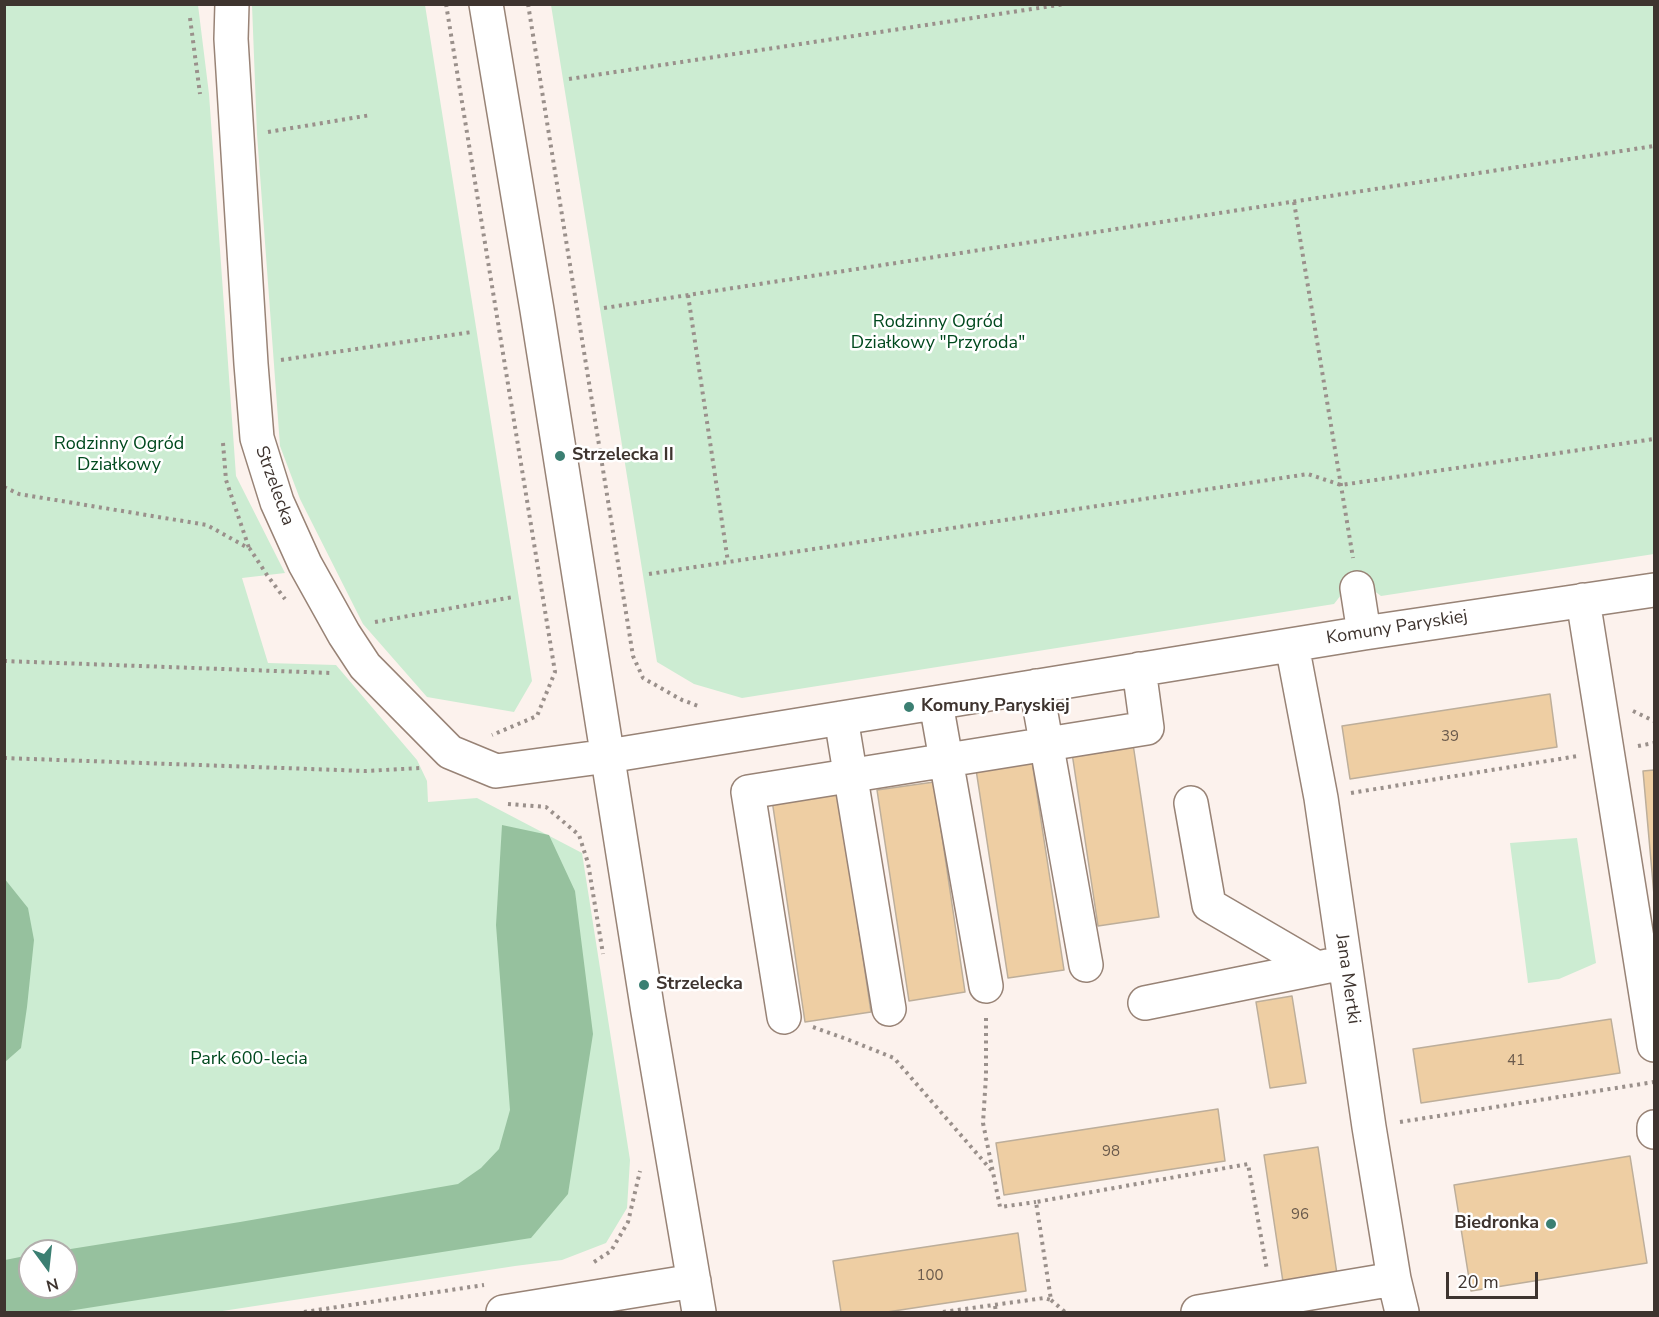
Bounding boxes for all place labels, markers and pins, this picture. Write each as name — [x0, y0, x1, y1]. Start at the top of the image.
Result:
place label: Strzelecka II — [572, 445, 674, 467]
marker: Strzelecka II — [553, 449, 567, 463]
place label: Komuny Paryskiej — [921, 696, 1070, 718]
marker: Komuny Paryskiej — [902, 700, 916, 714]
place label: Strzelecka — [656, 974, 743, 996]
marker: Strzelecka — [637, 978, 651, 992]
place label: Biedronka — [1454, 1213, 1539, 1235]
marker: Biedronka — [1544, 1217, 1558, 1231]

